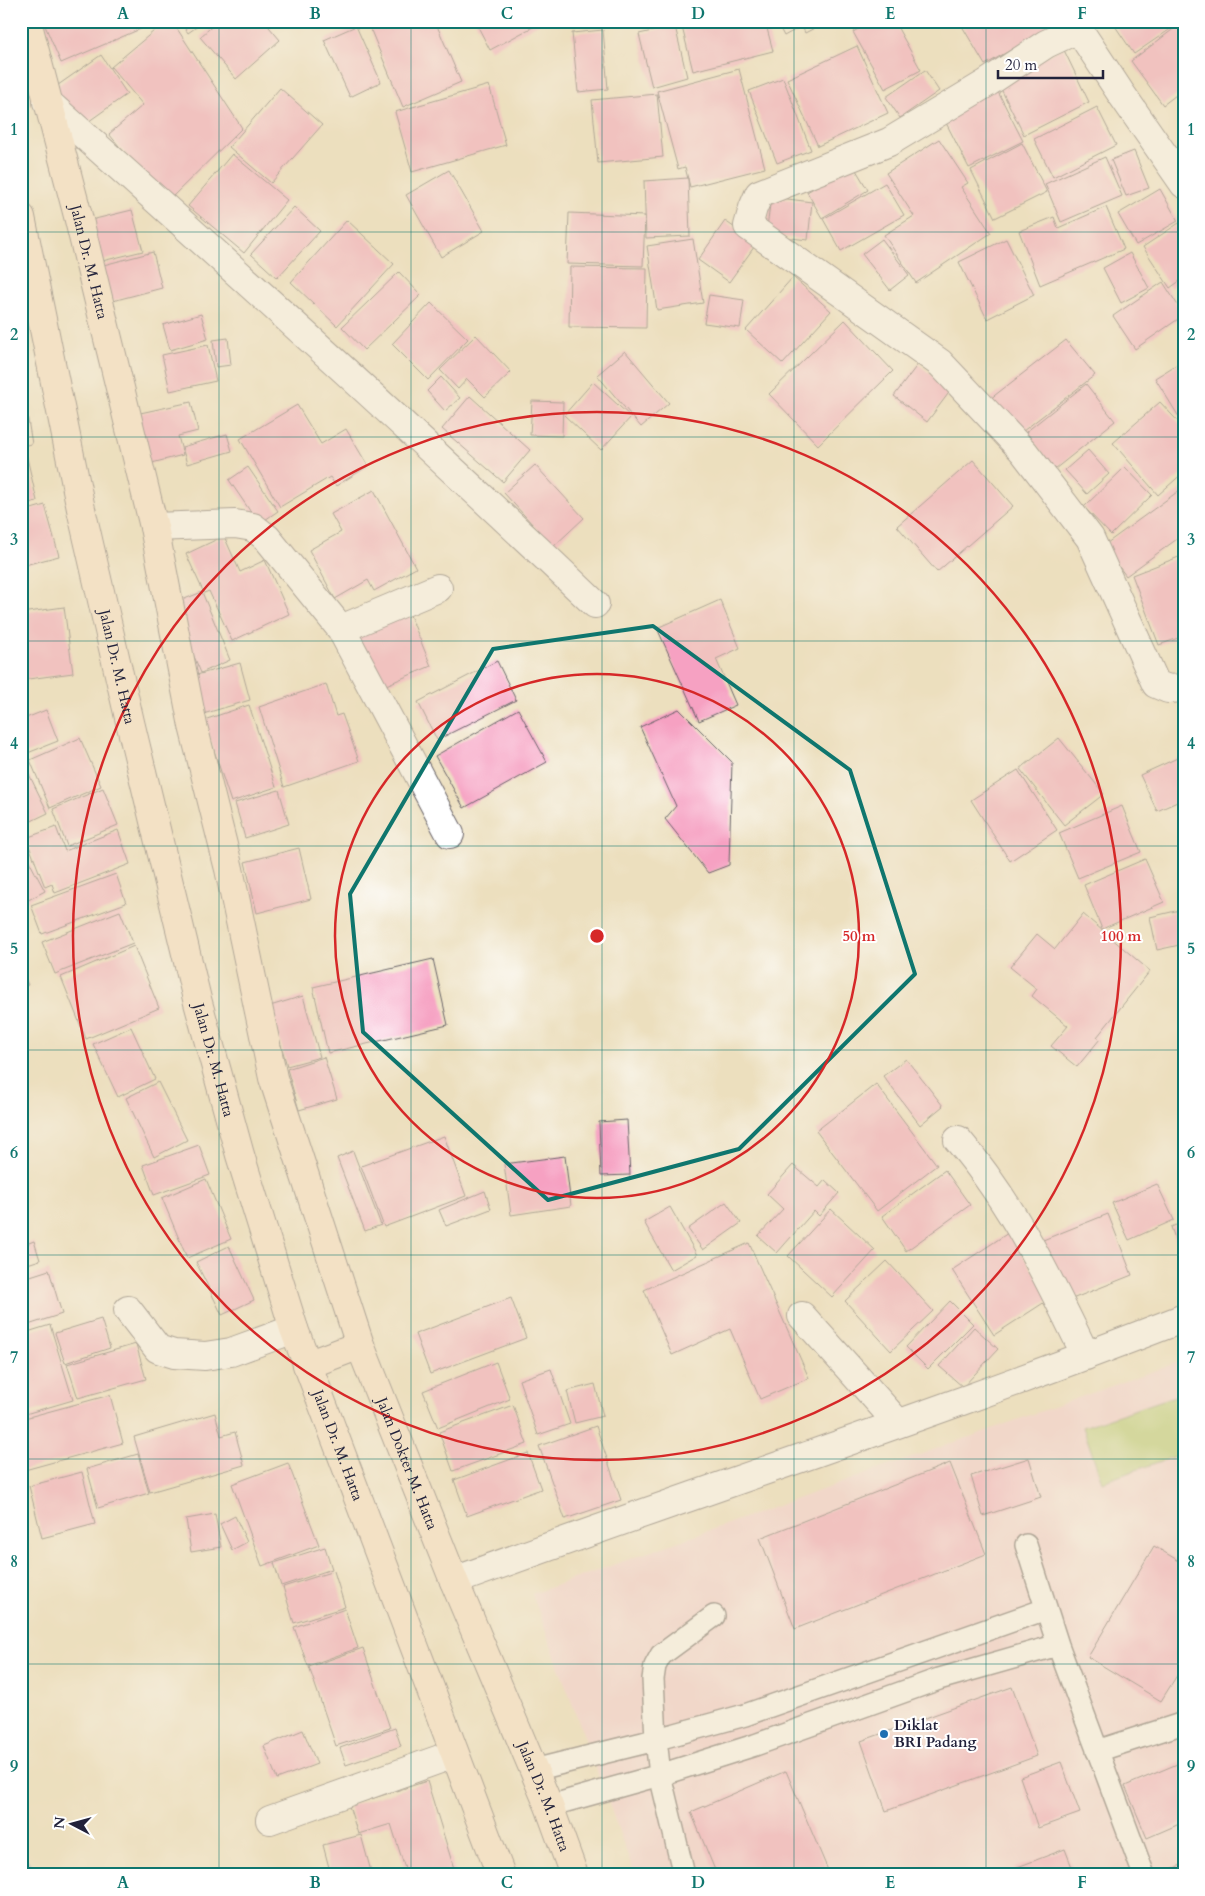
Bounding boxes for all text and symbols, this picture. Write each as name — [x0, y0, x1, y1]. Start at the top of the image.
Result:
text: A — [117, 3, 129, 25]
text: B — [309, 3, 321, 25]
text: C — [501, 3, 513, 25]
text: D — [691, 3, 705, 25]
text: E — [885, 3, 895, 25]
text: F — [1077, 3, 1087, 25]
scale bar — [998, 48, 1102, 80]
text: 20 m — [1005, 55, 1037, 75]
text: 1 — [10, 119, 18, 141]
text: 1 — [1187, 119, 1195, 141]
street label: Jalan Dr. M. Hatta — [65, 201, 113, 322]
text: 2 — [10, 324, 18, 346]
text: 2 — [1187, 324, 1195, 346]
text: 3 — [10, 529, 18, 551]
text: 3 — [1187, 529, 1195, 551]
street label: Jalan Dr. M. Hatta — [94, 606, 140, 727]
text: 4 — [10, 733, 18, 755]
text: 4 — [1187, 733, 1195, 755]
text: 50 m — [842, 926, 876, 946]
text: 100 m — [1101, 926, 1142, 946]
centre of rings — [588, 927, 606, 945]
text: 5 — [10, 938, 18, 960]
text: 5 — [1187, 938, 1195, 960]
street label: Jalan Dr. M. Hatta — [188, 999, 239, 1120]
text: 6 — [10, 1142, 18, 1164]
text: 6 — [1187, 1142, 1195, 1164]
text: 7 — [10, 1347, 18, 1369]
text: 7 — [1187, 1347, 1195, 1369]
street label: Jalan Dr. M. Hatta — [307, 1385, 368, 1504]
street label: Jalan Dokter M. Hatta — [371, 1393, 443, 1533]
text: 8 — [10, 1551, 18, 1573]
text: 8 — [1187, 1551, 1195, 1573]
place label: Diklat BRI Padang — [894, 1715, 977, 1752]
marker: Diklat BRI Padang — [878, 1728, 890, 1740]
street label: Jalan Dr. M. Hatta — [512, 1737, 575, 1855]
text: 9 — [10, 1756, 18, 1778]
text: 9 — [1187, 1756, 1195, 1778]
north arrow — [48, 1798, 98, 1848]
text: N — [49, 1816, 70, 1830]
text: A — [117, 1872, 129, 1894]
text: B — [309, 1872, 321, 1894]
text: C — [501, 1872, 513, 1894]
text: D — [691, 1872, 705, 1894]
text: E — [885, 1872, 895, 1894]
text: F — [1077, 1872, 1087, 1894]

